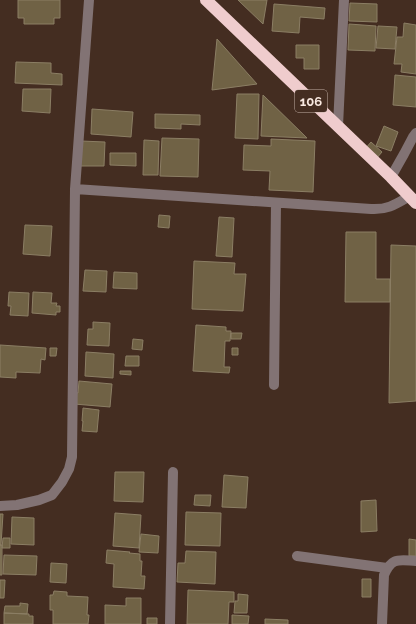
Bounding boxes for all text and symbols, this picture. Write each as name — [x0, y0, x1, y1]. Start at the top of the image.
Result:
road number: 106 — [295, 90, 327, 112]

